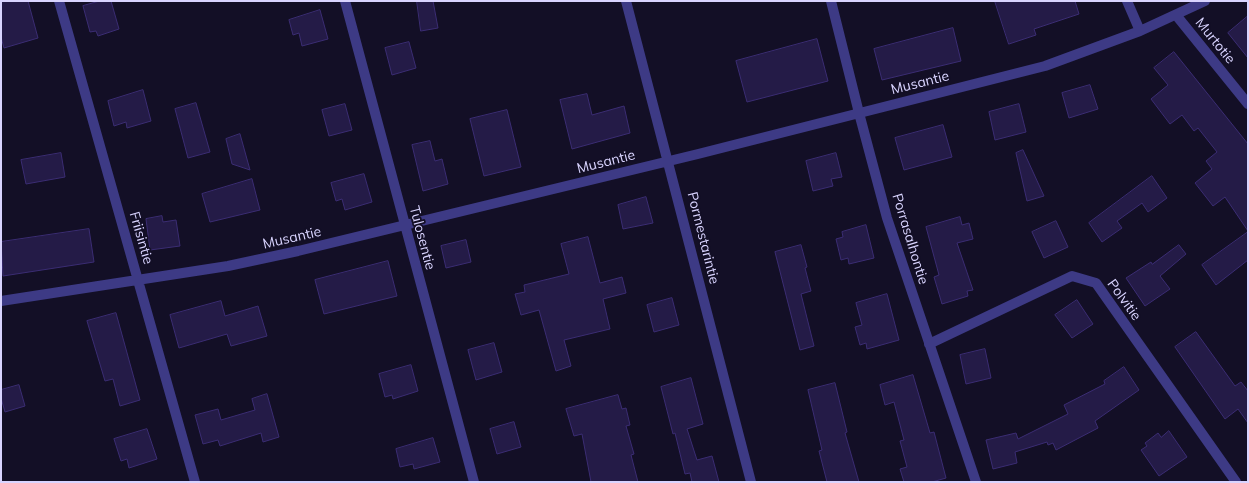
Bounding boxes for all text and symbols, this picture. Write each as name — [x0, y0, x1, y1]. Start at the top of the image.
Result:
street label: Murtotie — [1191, 15, 1239, 67]
street label: Musantie — [889, 68, 951, 98]
street label: Musantie — [575, 147, 637, 177]
street label: Pormestarintie — [683, 190, 723, 286]
street label: Porrasalhontie — [888, 191, 932, 287]
street label: Tulosentie — [405, 204, 439, 272]
street label: Friisintie — [126, 210, 156, 266]
street label: Musantie — [261, 223, 323, 253]
street label: Polvitie — [1103, 276, 1145, 324]

